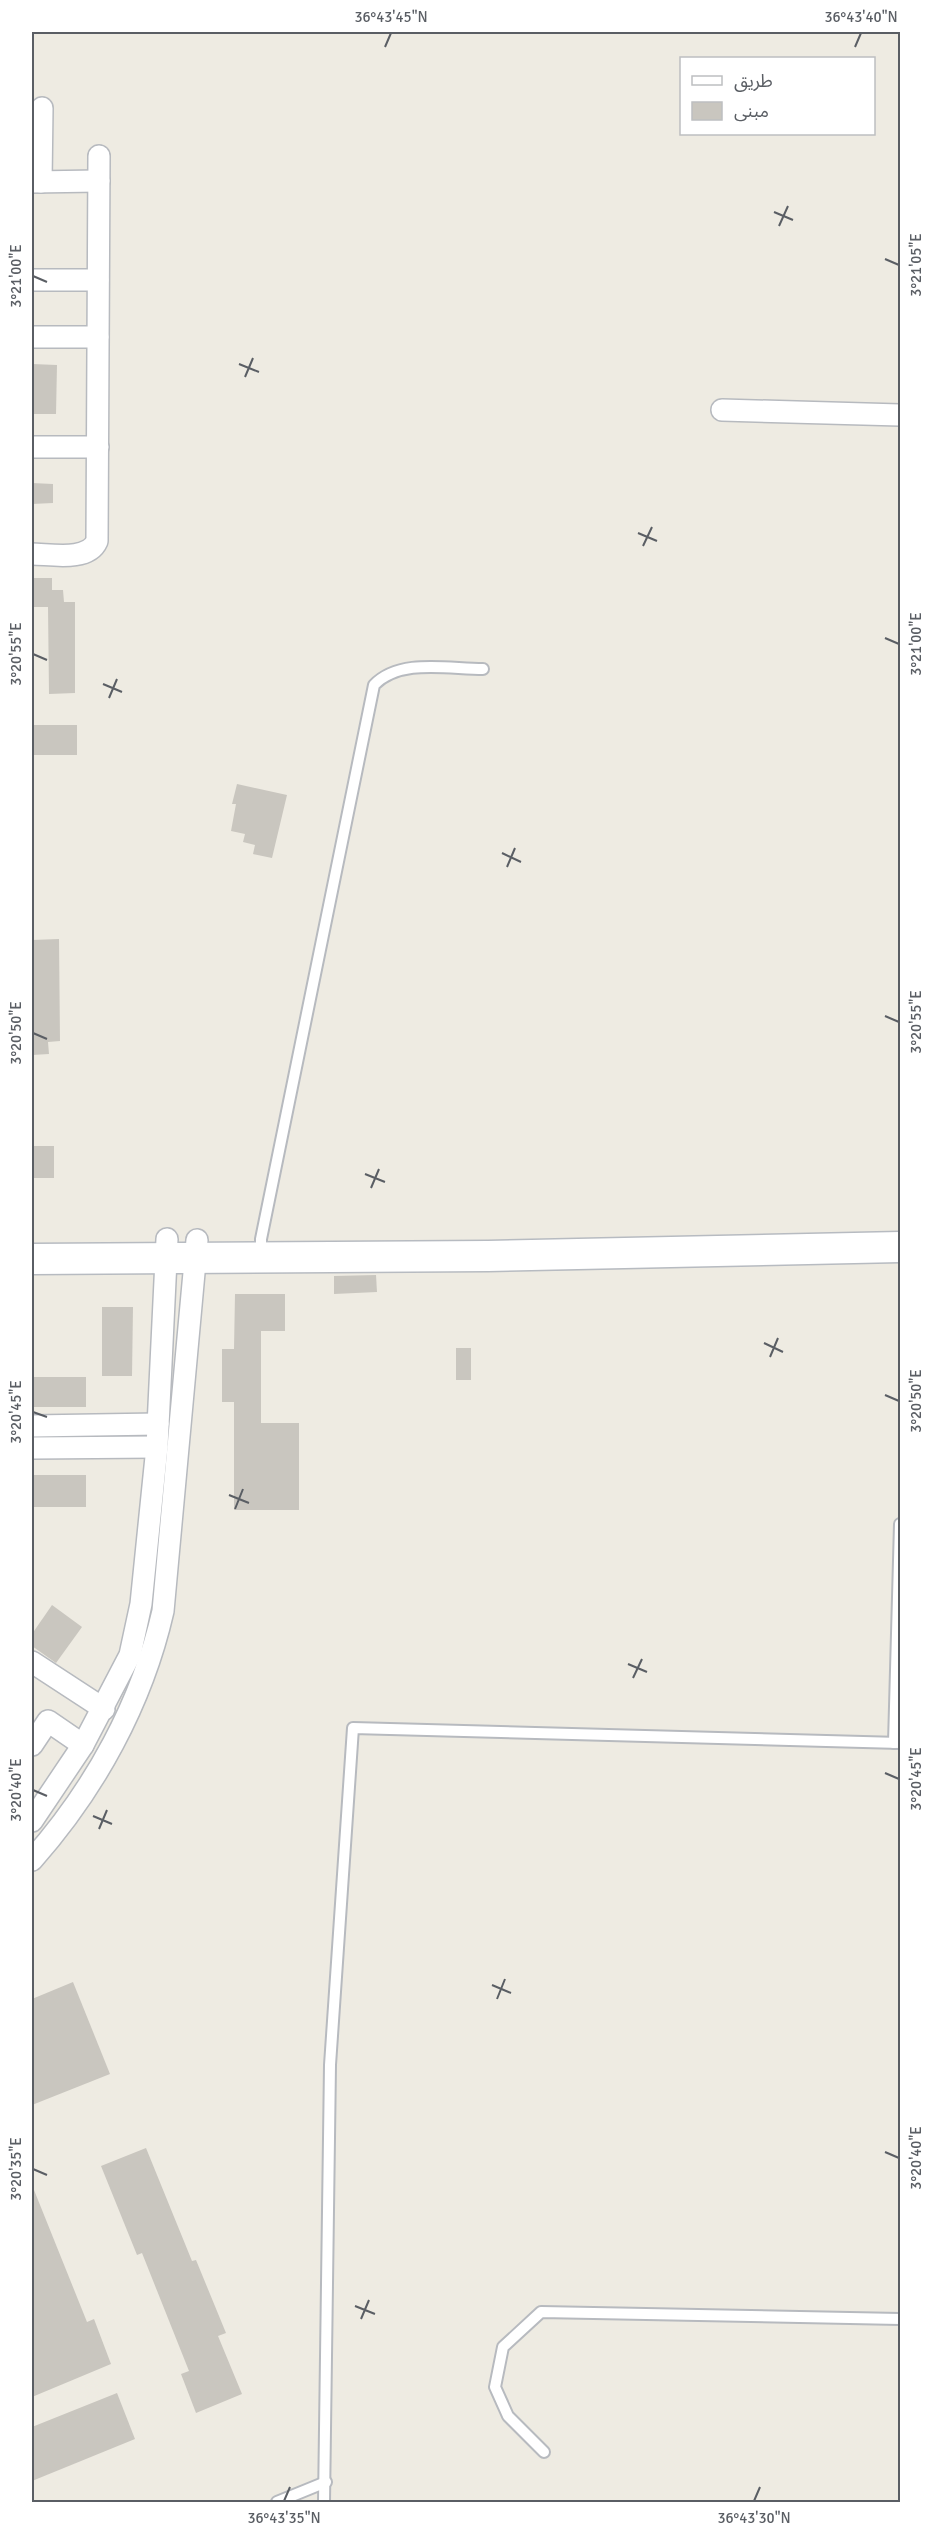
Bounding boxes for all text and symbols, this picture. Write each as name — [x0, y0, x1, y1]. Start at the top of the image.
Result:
text: 36°43'45"N — [354, 8, 428, 26]
text: 36°43'40"N — [824, 8, 898, 26]
legend — [680, 57, 875, 135]
text: طريق — [734, 70, 773, 92]
text: مبنى — [734, 100, 769, 122]
text: 3°21'05"E — [907, 233, 925, 297]
text: 3°21'00"E — [7, 244, 25, 308]
text: 3°21'00"E — [907, 612, 925, 676]
text: 3°20'55"E — [7, 622, 25, 686]
text: 3°20'55"E — [907, 990, 925, 1054]
text: 3°20'50"E — [7, 1001, 25, 1065]
text: 3°20'50"E — [907, 1369, 925, 1433]
text: 3°20'45"E — [7, 1380, 25, 1444]
text: 3°20'45"E — [907, 1747, 925, 1811]
text: 3°20'40"E — [7, 1758, 25, 1822]
text: 3°20'40"E — [907, 2126, 925, 2190]
text: 3°20'35"E — [7, 2137, 25, 2201]
text: 36°43'35"N — [247, 2509, 321, 2527]
text: 36°43'30"N — [717, 2509, 791, 2527]

